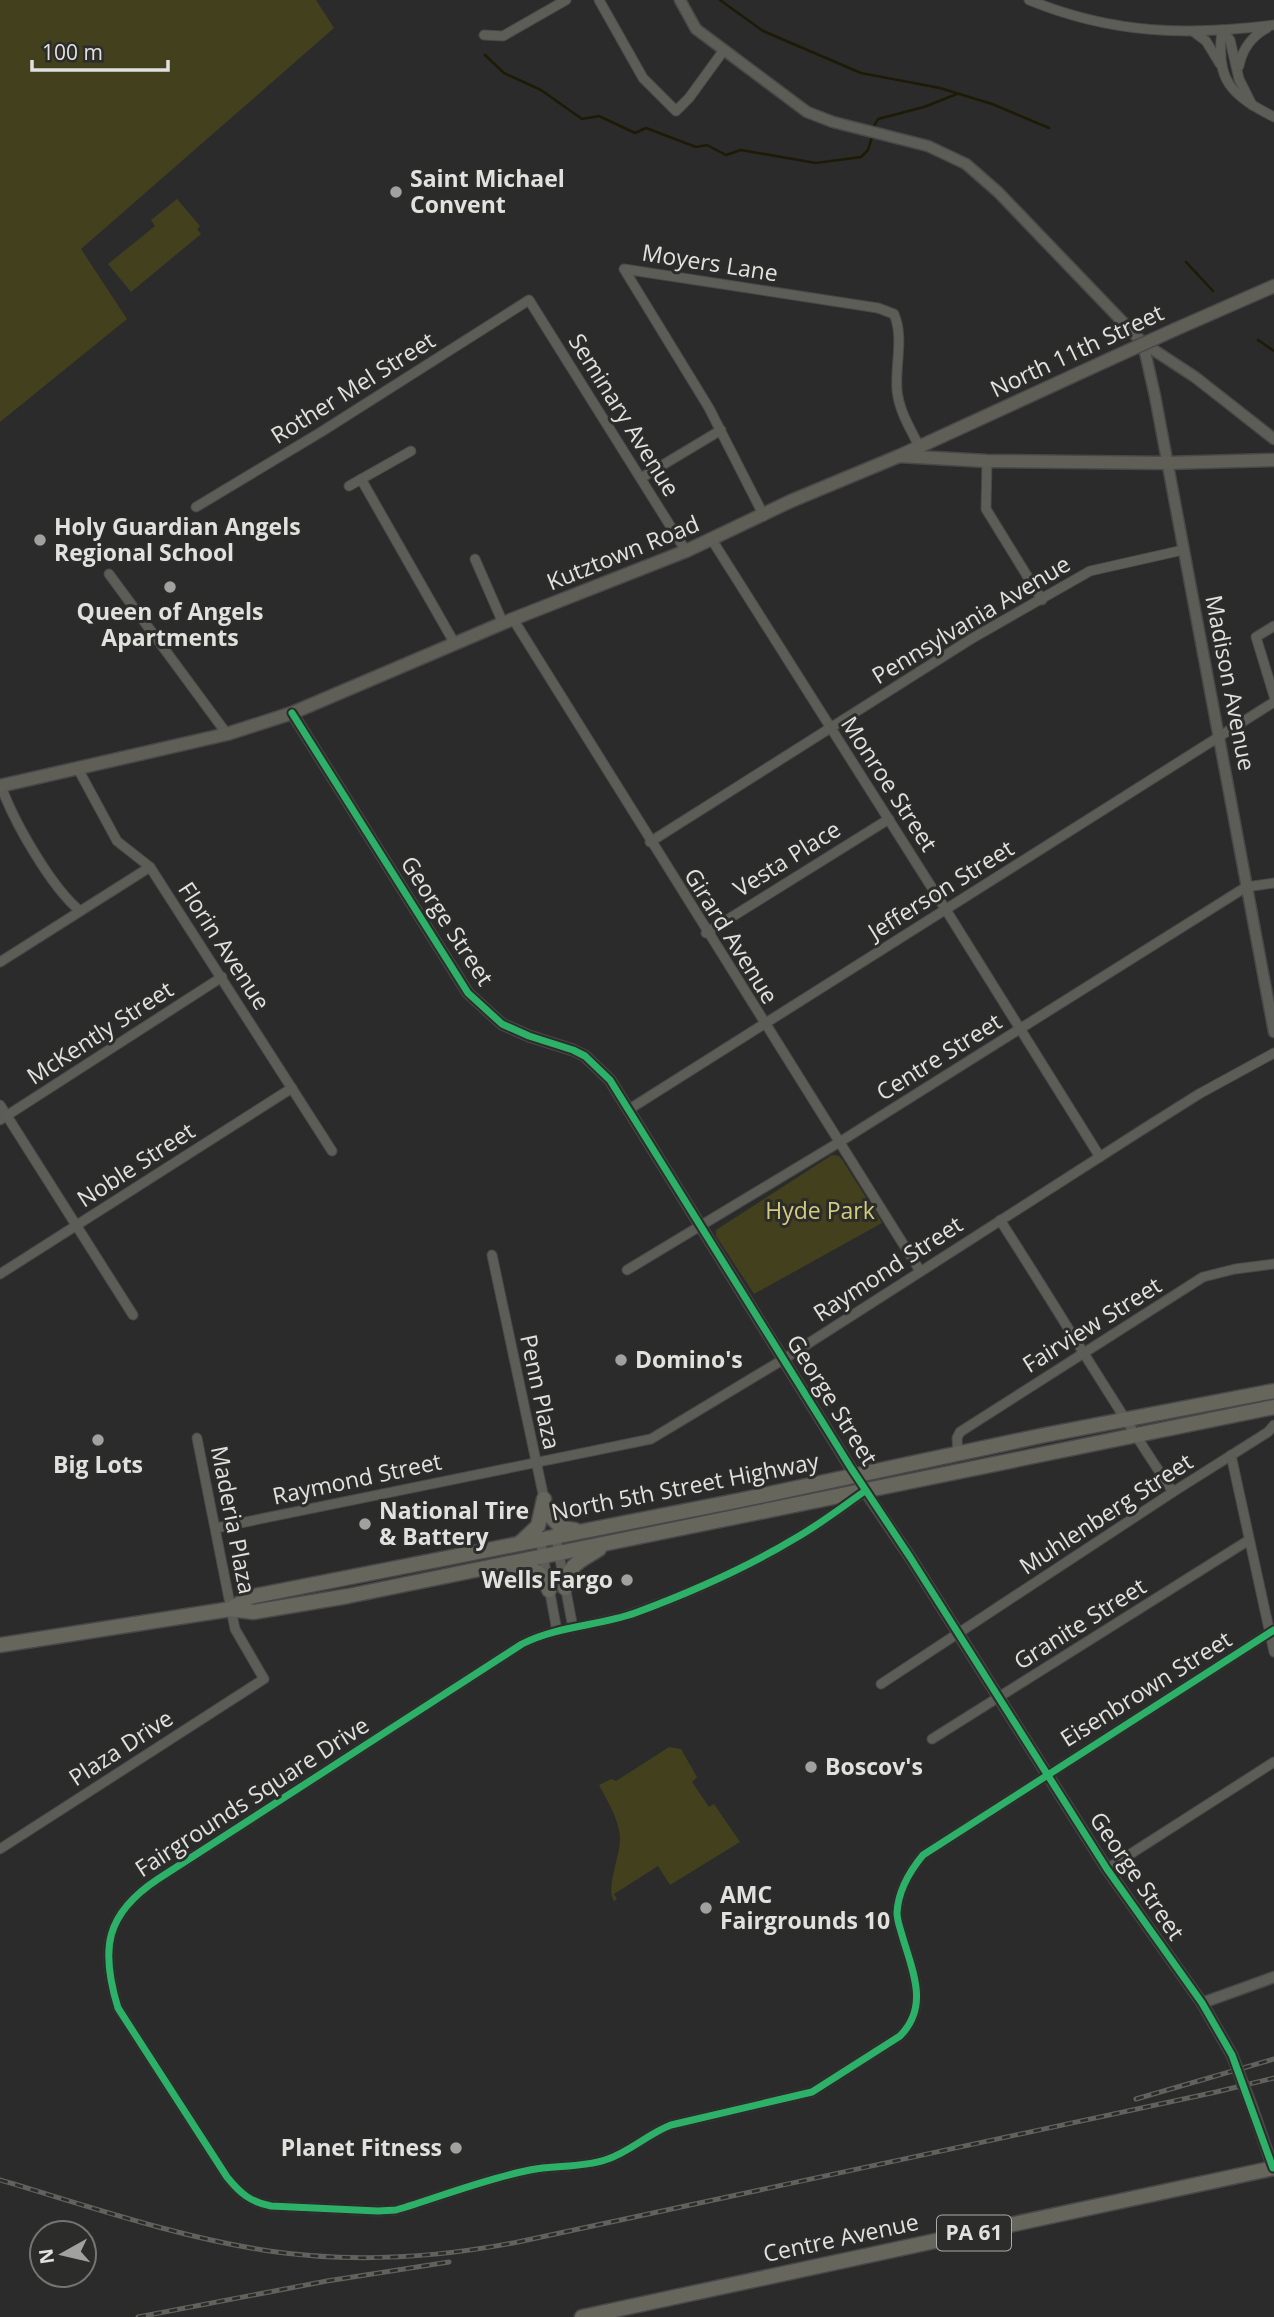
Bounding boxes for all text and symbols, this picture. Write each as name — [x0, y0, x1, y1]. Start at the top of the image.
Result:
scale bar — [32, 28, 168, 72]
text: 100 m — [42, 38, 103, 66]
place label: Saint Michael Convent — [410, 162, 565, 220]
marker: Saint Michael Convent — [388, 184, 404, 200]
street label: Moyers Lane — [640, 235, 780, 289]
street label: North 11th Street — [985, 296, 1168, 404]
street label: Rother Mel Street — [264, 324, 441, 451]
street label: Seminary Avenue — [562, 327, 688, 502]
street label: Kutztown Road — [542, 507, 704, 597]
place label: Holy Guardian Angels Regional School — [54, 510, 301, 568]
marker: Holy Guardian Angels Regional School — [32, 532, 48, 548]
street label: Pennsylvania Avenue — [865, 547, 1076, 691]
marker: Queen of Angels Apartments — [162, 579, 178, 595]
street label: Madison Avenue — [1198, 592, 1264, 773]
place label: Queen of Angels Apartments — [77, 595, 263, 653]
street label: Monroe Street — [834, 710, 945, 857]
street label: Vesta Place — [727, 813, 846, 904]
street label: Jefferson Street — [860, 832, 1019, 948]
street label: George Street — [394, 849, 502, 991]
street label: Girard Avenue — [677, 862, 786, 1009]
street label: Florin Avenue — [171, 875, 278, 1016]
street label: McKently Street — [20, 973, 179, 1091]
street label: Centre Street — [870, 1005, 1007, 1107]
street label: Noble Street — [70, 1114, 200, 1214]
park label: Hyde Park — [765, 1194, 875, 1226]
street label: Raymond Street — [807, 1208, 968, 1328]
street label: Fairview Street — [1016, 1269, 1167, 1380]
street label: George Street — [780, 1328, 886, 1471]
street label: Penn Plaza — [513, 1331, 569, 1452]
place label: Domino's — [635, 1343, 743, 1375]
marker: Domino's — [613, 1352, 629, 1368]
marker: Big Lots — [90, 1432, 106, 1448]
street label: Maderia Plaza — [204, 1443, 264, 1597]
street label: Raymond Street — [269, 1444, 444, 1512]
street label: North 5th Street Highway — [548, 1444, 822, 1528]
street label: Muhlenberg Street — [1013, 1445, 1198, 1581]
place label: Big Lots — [53, 1448, 143, 1480]
place label: National Tire & Battery — [379, 1494, 529, 1552]
marker: National Tire & Battery — [357, 1516, 373, 1532]
place label: Wells Fargo — [482, 1563, 613, 1595]
street label: Granite Street — [1007, 1570, 1152, 1677]
marker: Wells Fargo — [619, 1572, 635, 1588]
street label: Eisenbrown Street — [1054, 1623, 1237, 1754]
street label: Plaza Drive — [62, 1702, 179, 1793]
street label: Fairgrounds Square Drive — [128, 1708, 375, 1884]
place label: Boscov's — [825, 1750, 923, 1782]
marker: Boscov's — [803, 1759, 819, 1775]
street label: George Street — [1083, 1805, 1193, 1946]
place label: AMC Fairgrounds 10 — [720, 1878, 890, 1936]
marker: AMC Fairgrounds 10 — [698, 1900, 714, 1916]
place label: Planet Fitness — [281, 2131, 442, 2163]
marker: Planet Fitness — [448, 2140, 464, 2156]
street label: Centre Avenue — [760, 2205, 921, 2269]
road number: PA 61 — [937, 2216, 1011, 2250]
north arrow — [28, 2219, 98, 2289]
text: N — [32, 2247, 60, 2266]

